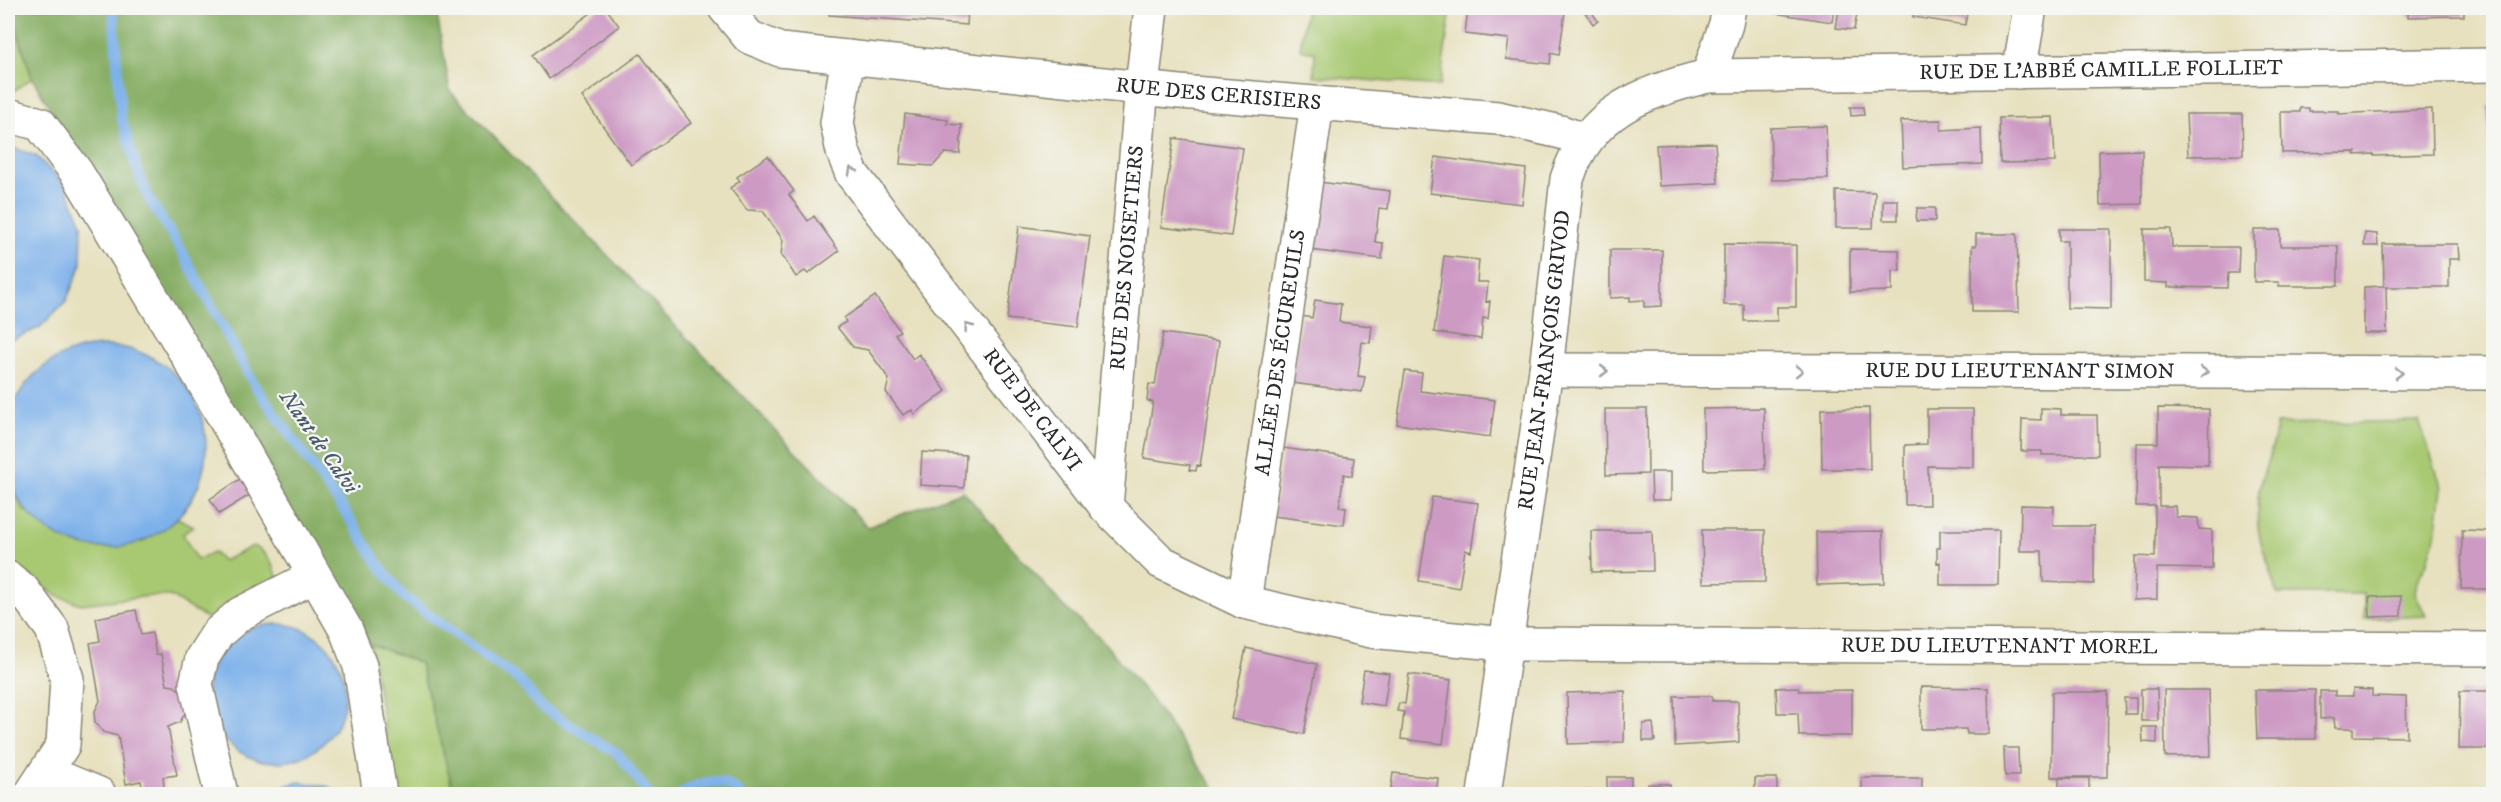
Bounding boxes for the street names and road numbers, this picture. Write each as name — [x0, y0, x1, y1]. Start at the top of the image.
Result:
street label: RUE DE L'ABBÉ CAMILLE FOLLIET — [1919, 55, 2283, 86]
street label: RUE DES CERISIERS — [1114, 72, 1322, 116]
street label: RUE DES NOISETIERS — [1105, 144, 1150, 371]
street label: RUE JEAN-FRANÇOIS GRIVOD — [1513, 209, 1576, 512]
street label: ALLÉE DES ÉCUREUILS — [1250, 228, 1311, 478]
street label: RUE DE CALVI — [977, 343, 1087, 476]
street label: RUE DU LIEUTENANT SIMON — [1865, 358, 2175, 385]
street label: RUE DU LIEUTENANT MOREL — [1841, 633, 2157, 660]

